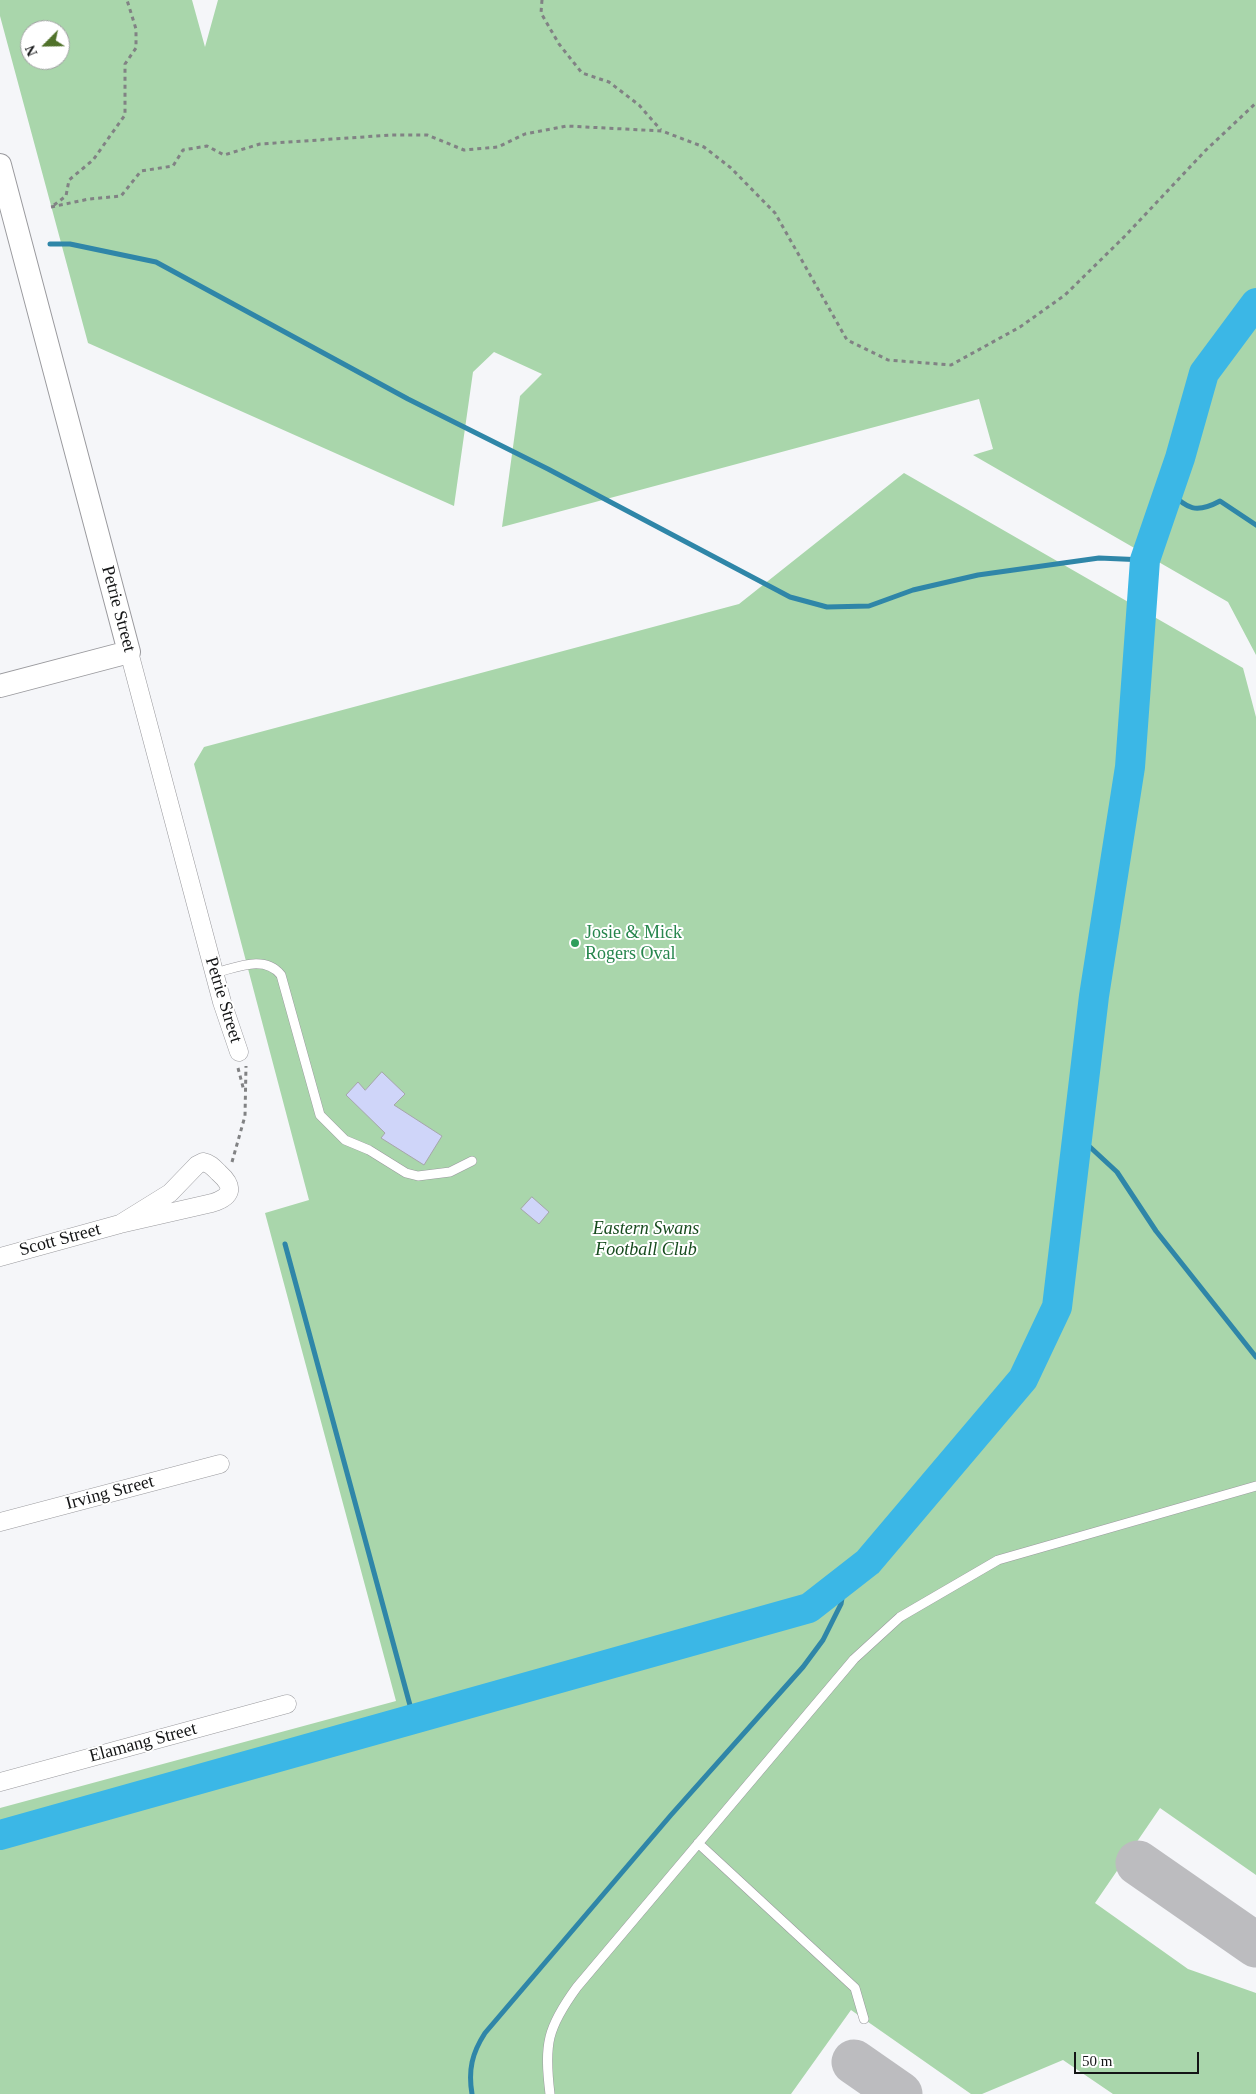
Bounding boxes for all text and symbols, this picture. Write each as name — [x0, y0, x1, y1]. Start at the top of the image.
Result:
north arrow — [20, 20, 70, 70]
text: N — [23, 43, 41, 58]
street label: Petrie Street — [96, 563, 140, 655]
place label: Josie & Mick Rogers Oval — [585, 922, 682, 964]
marker: Josie & Mick Rogers Oval — [569, 937, 581, 949]
street label: Petrie Street — [200, 955, 246, 1045]
park label: Eastern Swans Football Club — [593, 1218, 699, 1260]
street label: Scott Street — [17, 1219, 103, 1261]
street label: Irving Street — [64, 1471, 156, 1515]
street label: Elamang Street — [87, 1718, 199, 1768]
scale bar — [1076, 2042, 1201, 2074]
text: 50 m — [1082, 2053, 1112, 2069]

